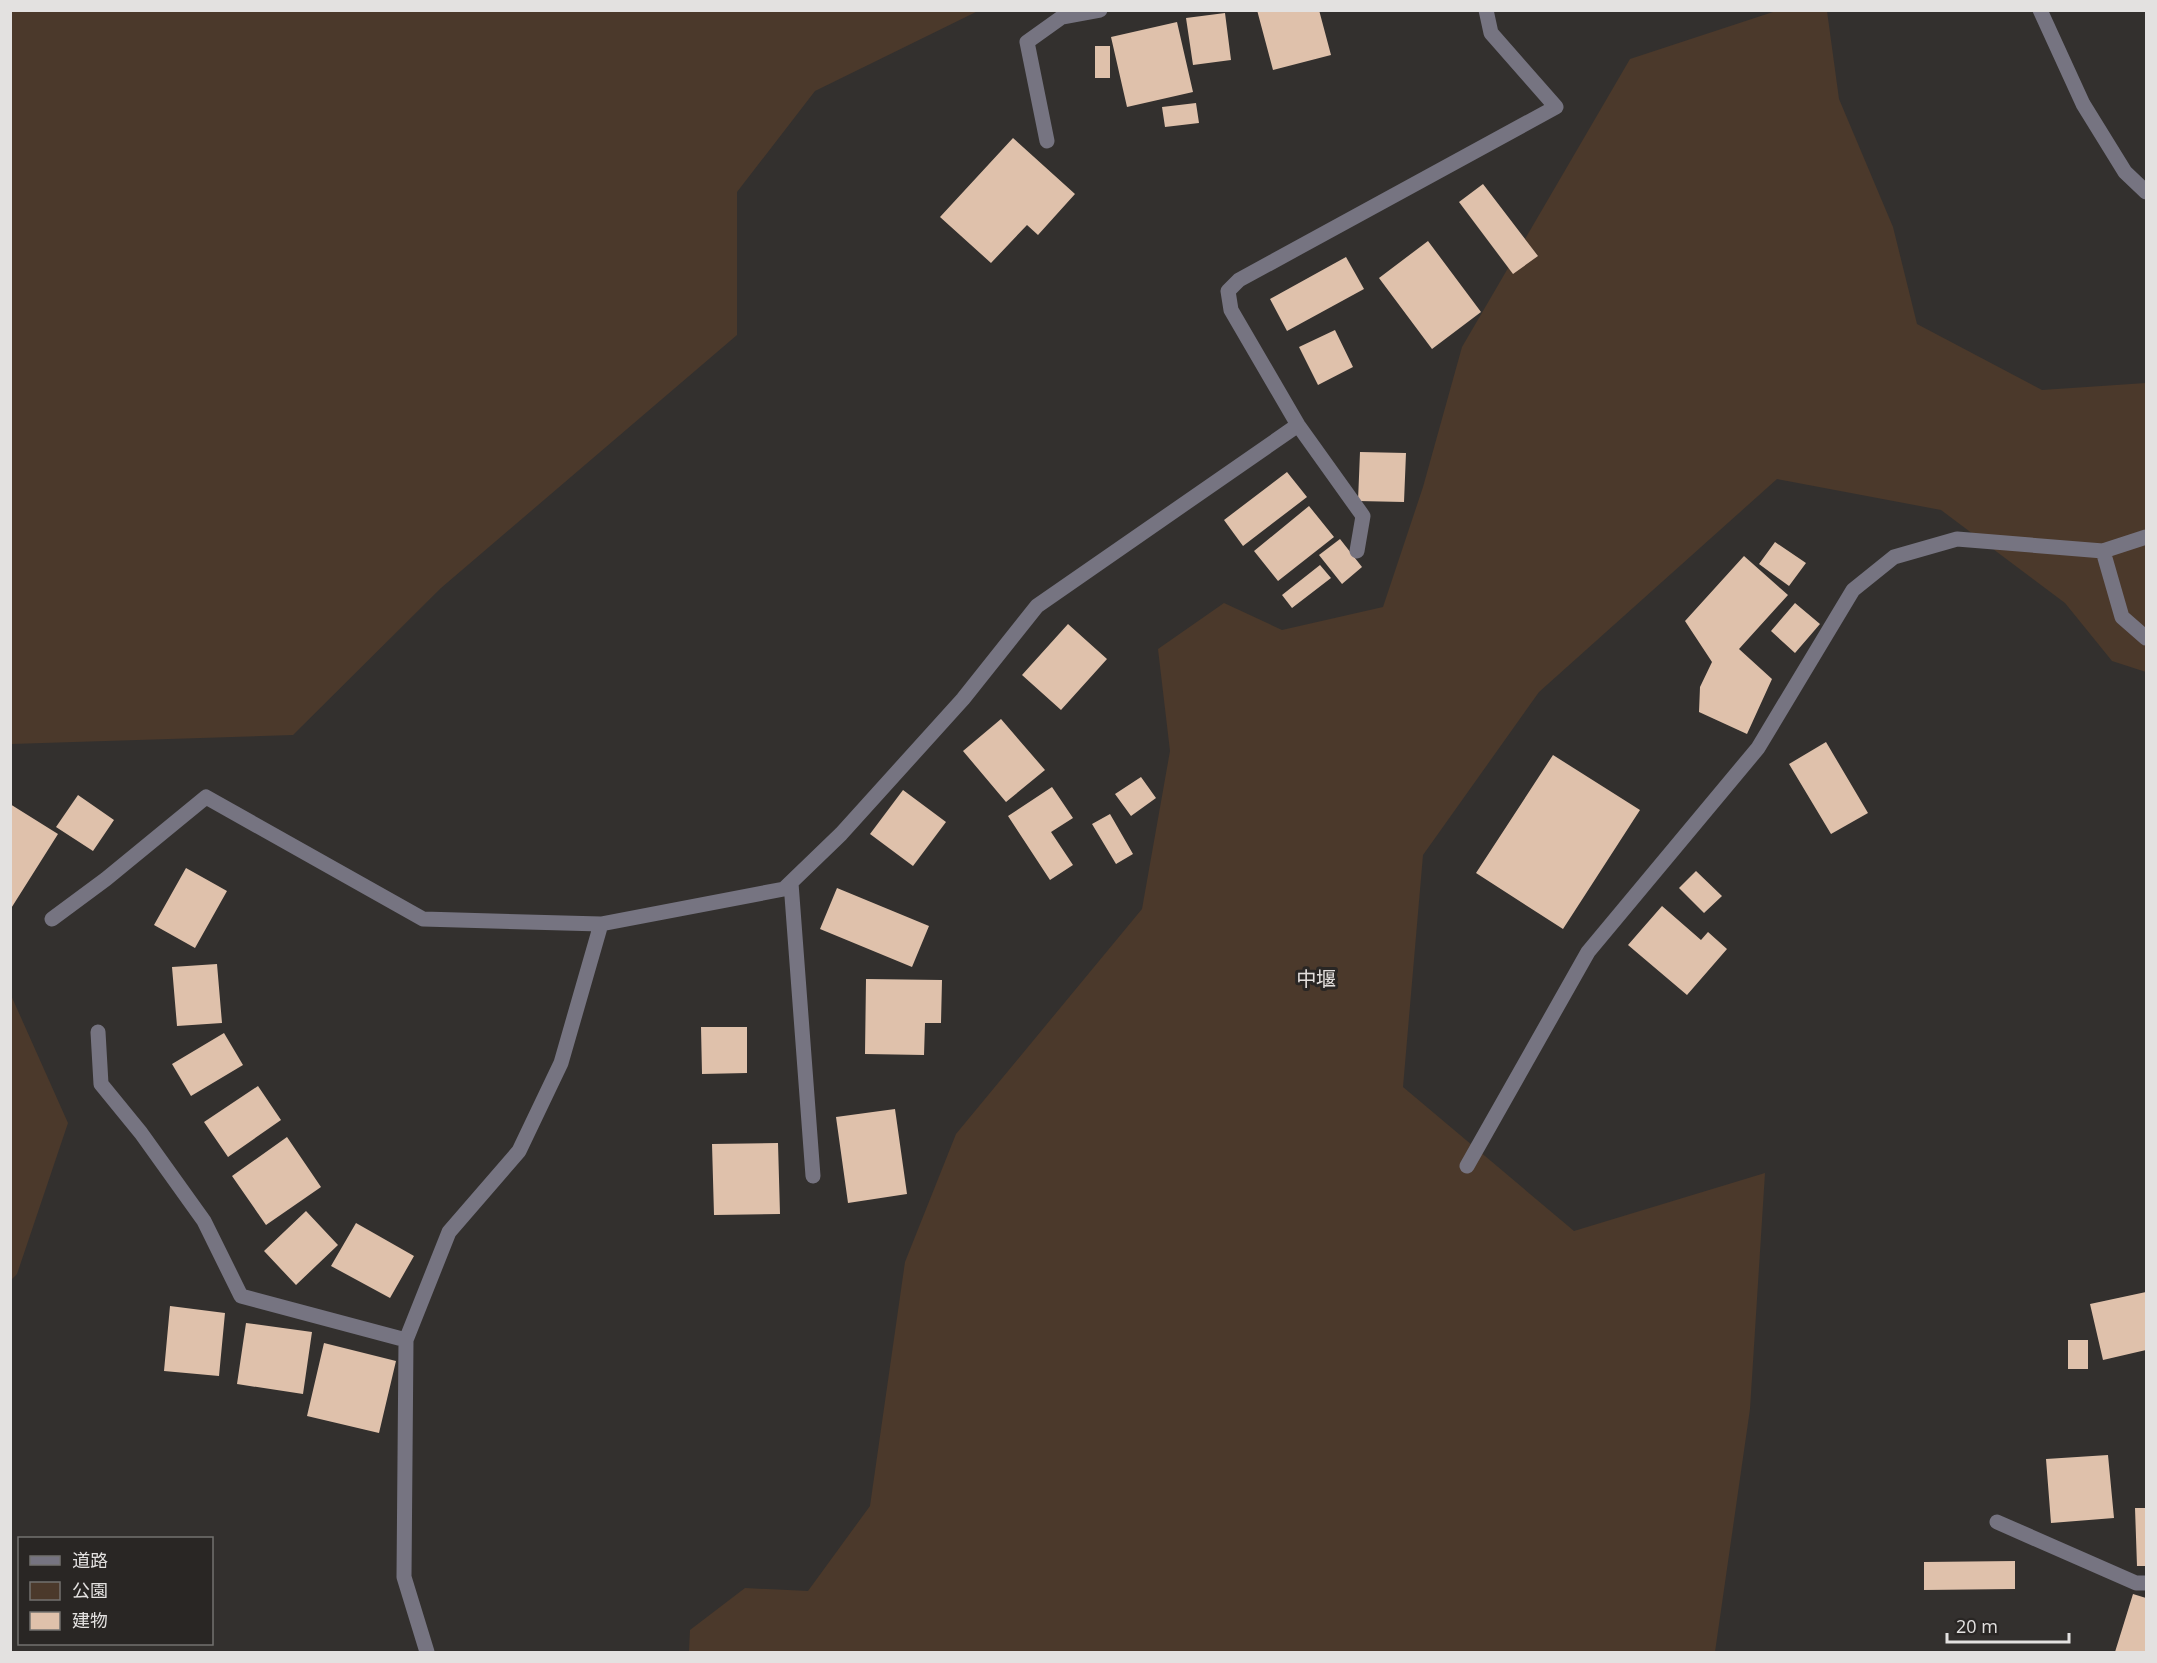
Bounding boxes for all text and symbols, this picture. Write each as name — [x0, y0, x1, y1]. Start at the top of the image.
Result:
district label: 中堰 — [1296, 965, 1336, 992]
legend — [18, 1537, 213, 1645]
text: 道路 — [72, 1548, 108, 1572]
text: 公園 — [72, 1578, 108, 1602]
scale bar — [1947, 1606, 2068, 1644]
text: 建物 — [72, 1608, 108, 1632]
text: 20 m — [1956, 1614, 1998, 1638]

